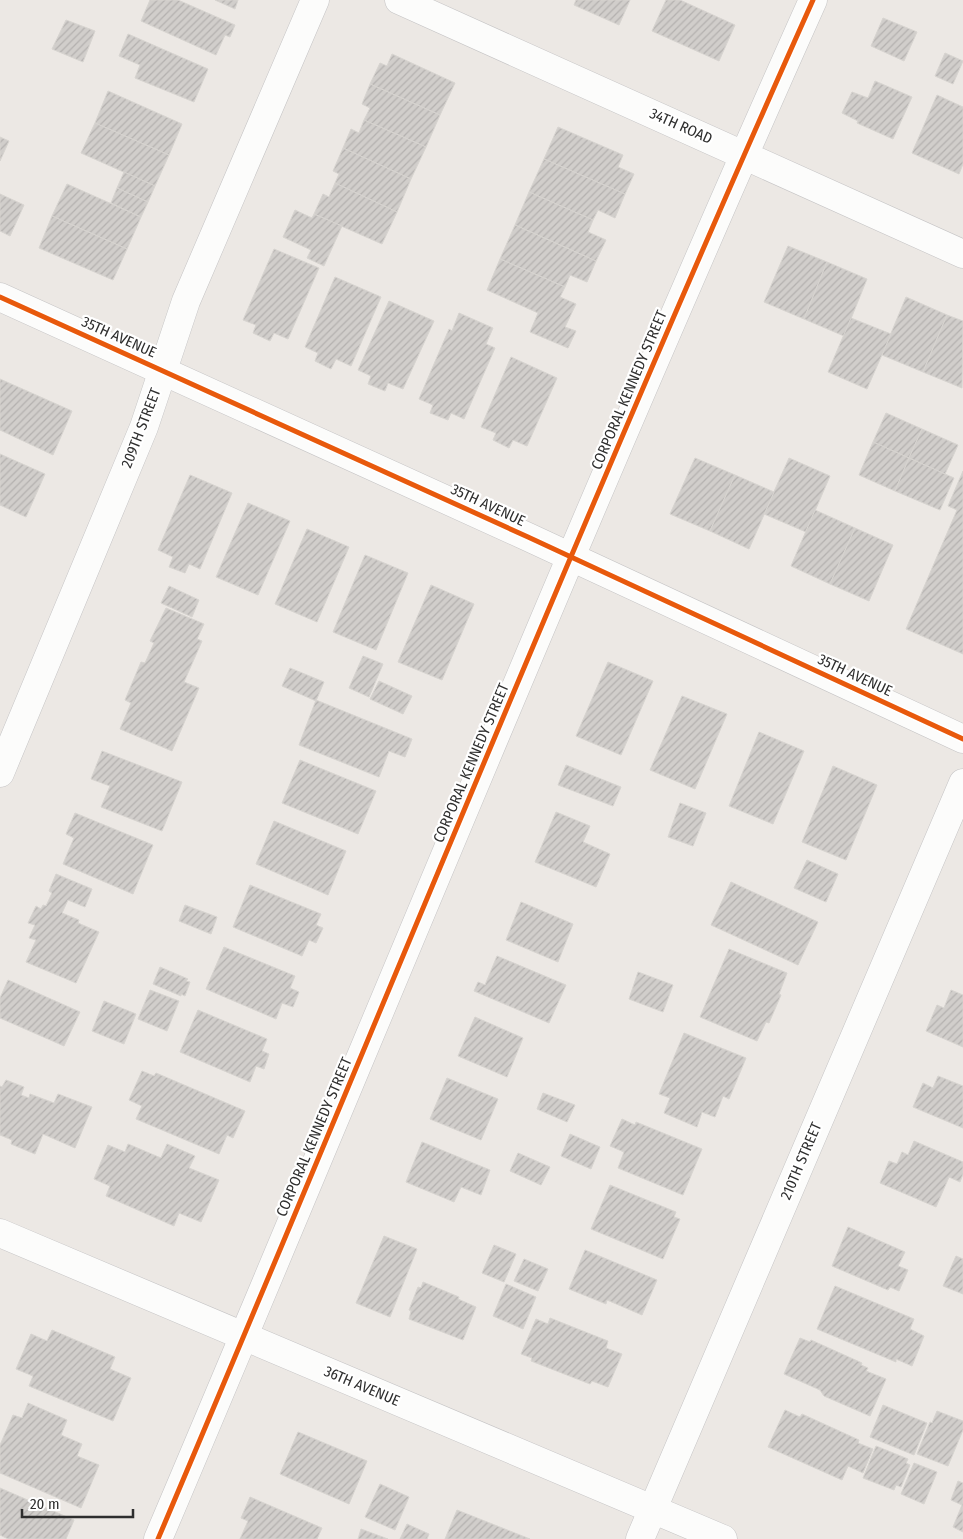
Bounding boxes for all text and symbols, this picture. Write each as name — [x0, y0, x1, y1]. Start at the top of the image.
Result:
street label: 34TH ROAD — [647, 104, 715, 148]
street label: CORPORAL KENNEDY STREET — [587, 308, 671, 472]
street label: 35TH AVENUE — [79, 313, 159, 361]
street label: 209TH STREET — [118, 385, 164, 470]
street label: 35TH AVENUE — [448, 480, 528, 530]
street label: 35TH AVENUE — [815, 650, 895, 700]
street label: CORPORAL KENNEDY STREET — [429, 681, 513, 845]
street label: CORPORAL KENNEDY STREET — [272, 1055, 356, 1219]
street label: 210TH STREET — [777, 1120, 825, 1202]
street label: 36TH AVENUE — [322, 1362, 402, 1410]
scale bar — [22, 1486, 134, 1518]
text: 20 m — [30, 1495, 60, 1513]

